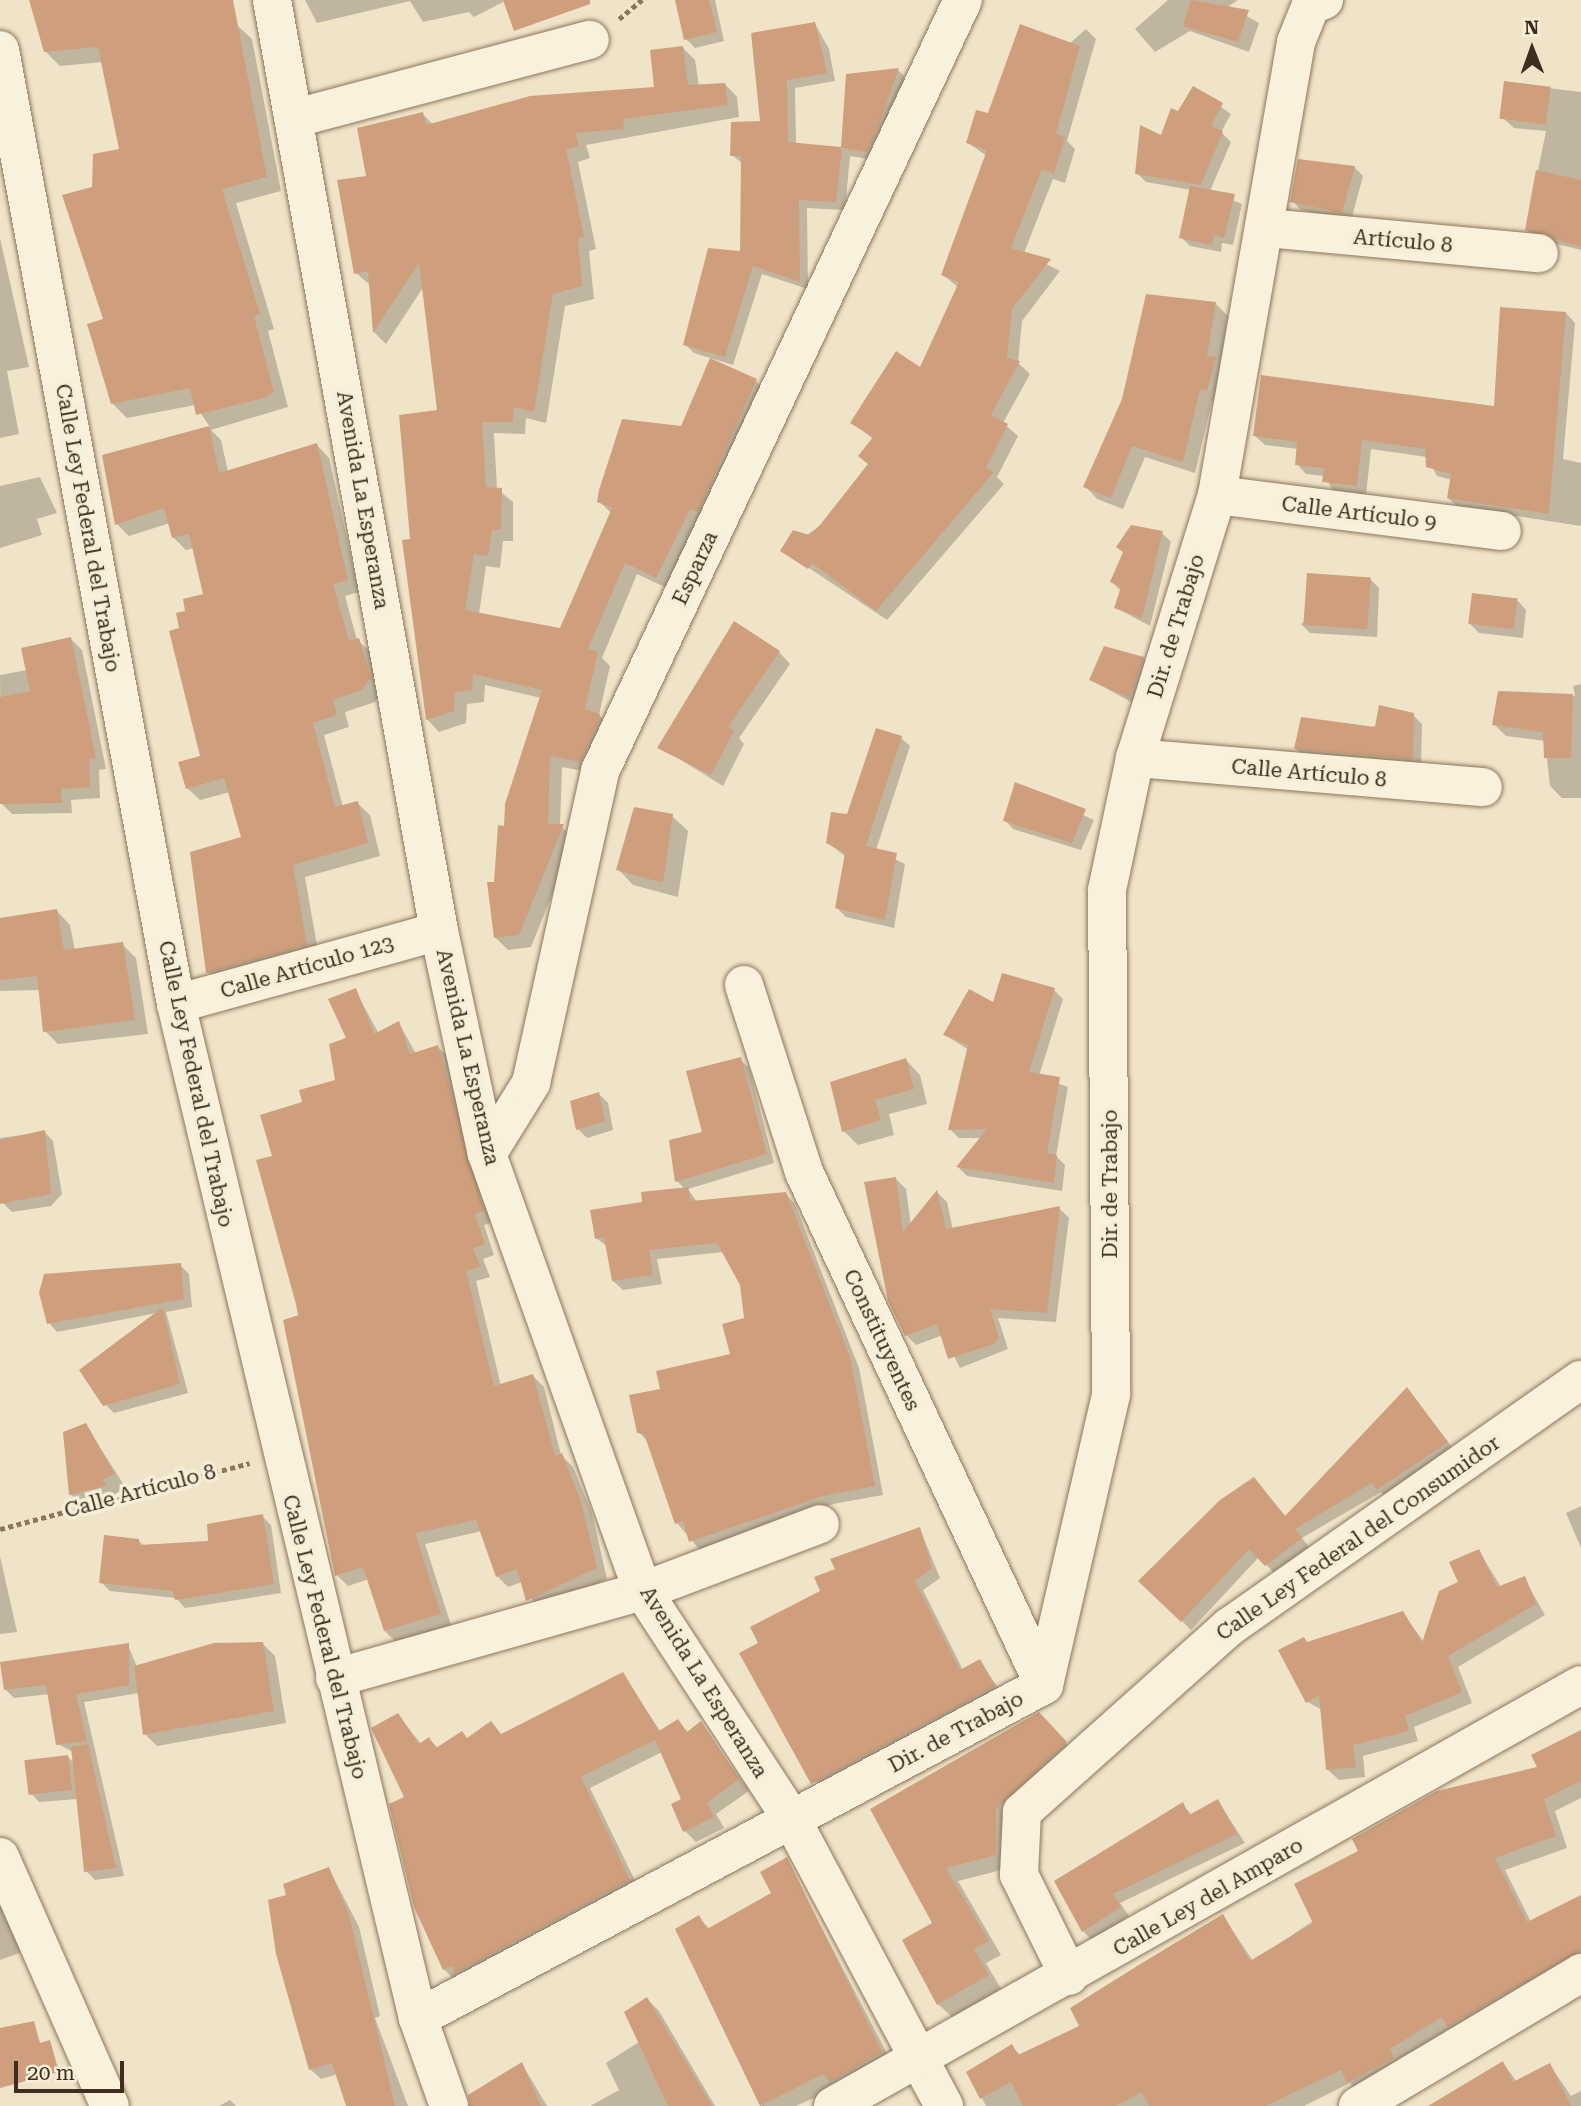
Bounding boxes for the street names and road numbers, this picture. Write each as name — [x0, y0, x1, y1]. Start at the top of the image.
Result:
street label: Artículo 8 — [1352, 224, 1454, 258]
street label: Calle Ley Federal del Trabajo — [50, 382, 126, 674]
street label: Avenida La Esperanza — [331, 389, 395, 611]
street label: Calle Artículo 9 — [1280, 491, 1438, 535]
street label: Esparza — [667, 527, 723, 609]
street label: Dir. de Trabajo — [1142, 551, 1210, 701]
street label: Calle Artículo 8 — [1230, 754, 1388, 792]
street label: Calle Artículo 123 — [217, 930, 397, 1004]
street label: Calle Ley Federal del Trabajo — [153, 938, 239, 1230]
street label: Avenida La Esperanza — [431, 946, 505, 1168]
street label: Dir. de Trabajo — [1097, 1109, 1123, 1259]
street label: Constituyentes — [838, 1265, 926, 1415]
street label: Calle Ley Federal del Consumidor — [1211, 1430, 1505, 1646]
street label: Calle Artículo 8 — [62, 1459, 218, 1523]
street label: Calle Ley Federal del Trabajo — [277, 1492, 373, 1782]
street label: Avenida La Esperanza — [635, 1582, 773, 1782]
street label: Dir. de Trabajo — [884, 1686, 1028, 1778]
street label: Calle Ley del Amparo — [1109, 1832, 1307, 1962]

